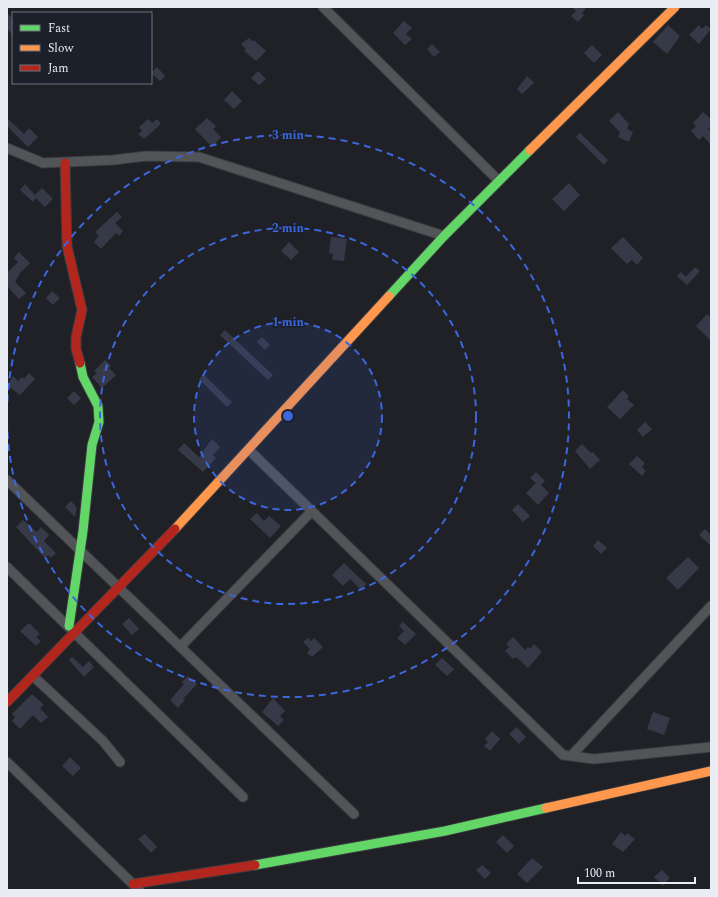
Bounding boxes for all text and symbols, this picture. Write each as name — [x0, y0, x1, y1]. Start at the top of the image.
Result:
legend — [12, 12, 152, 84]
text: Fast — [48, 19, 70, 38]
text: Slow — [48, 39, 74, 58]
text: Jam — [48, 59, 69, 78]
text: 3 min — [272, 126, 305, 145]
text: 2 min — [272, 219, 305, 238]
text: 1 min — [272, 313, 305, 332]
centre of rings — [281, 409, 295, 423]
scale bar — [578, 859, 695, 885]
text: 100 m — [584, 864, 615, 883]

